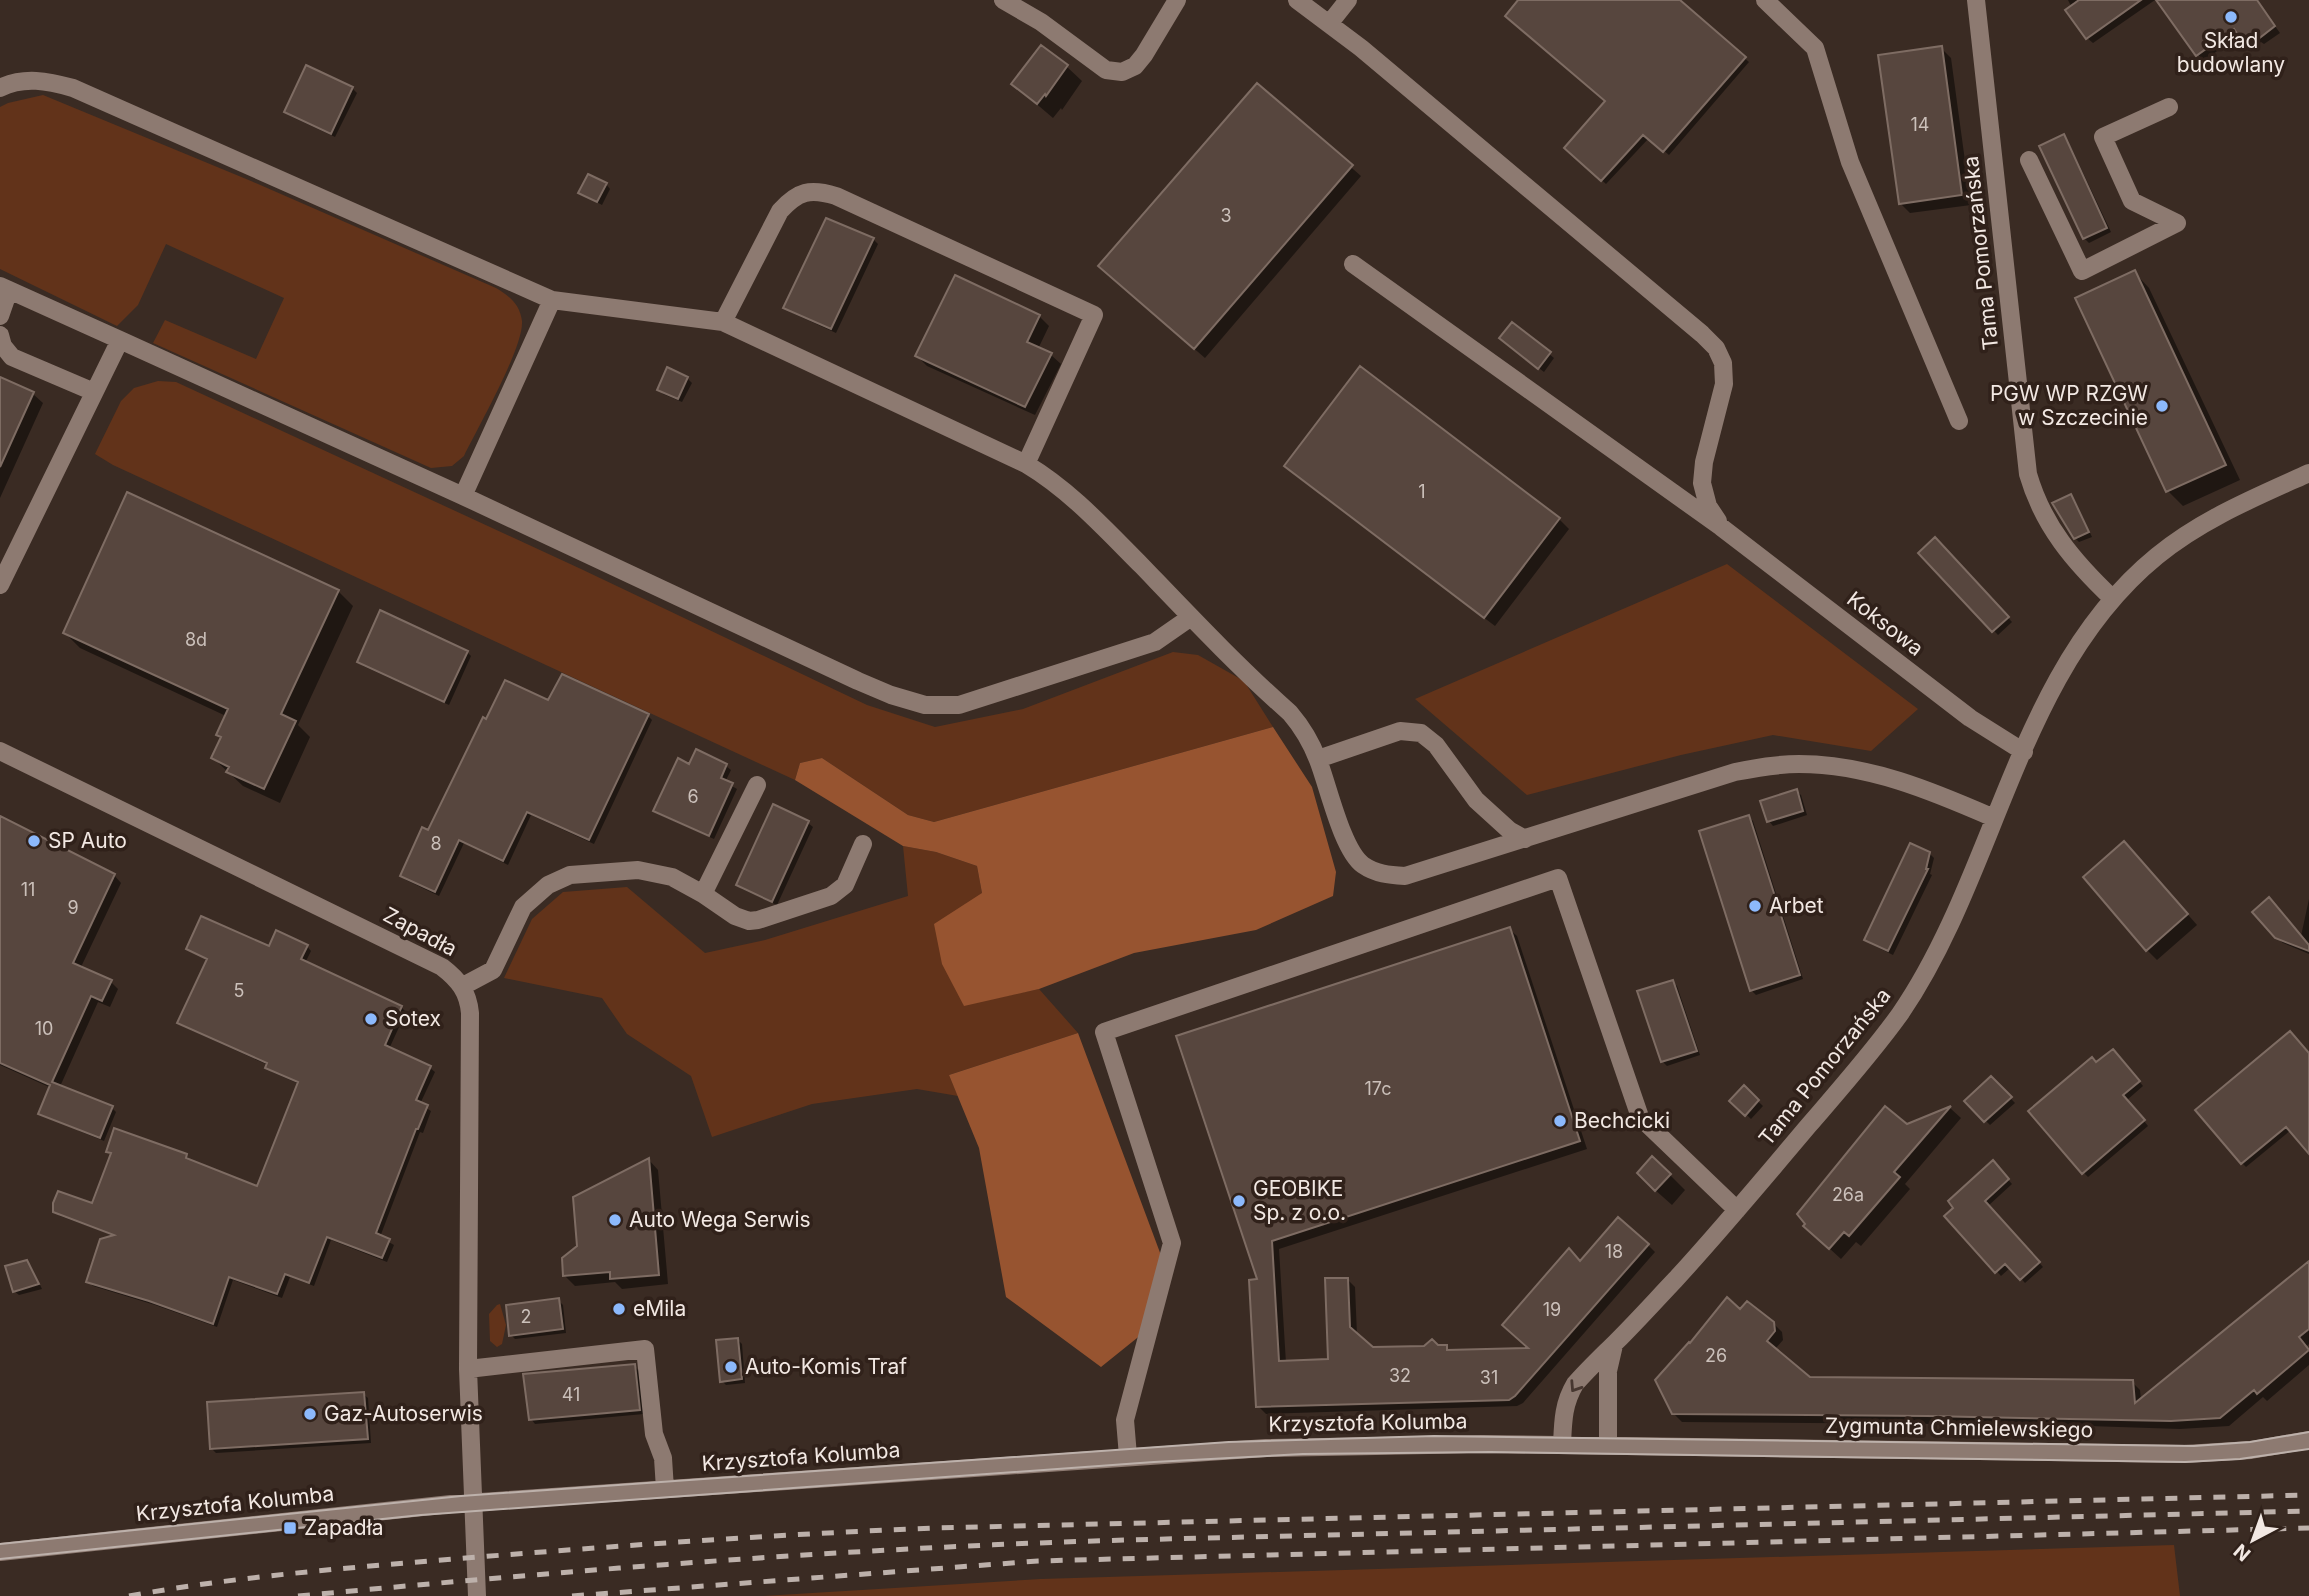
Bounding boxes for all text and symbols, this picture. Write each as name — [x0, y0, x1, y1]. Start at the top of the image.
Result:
marker: Skład budowlany — [2223, 9, 2239, 25]
place label: Skład budowlany — [2177, 28, 2285, 77]
house number: 14 — [1911, 114, 1929, 135]
street label: Tama Pomorzańska — [1958, 155, 2003, 351]
house number: 3 — [1220, 205, 1232, 226]
place label: PGW WP RZGW w Szczecinie — [1990, 381, 2148, 430]
marker: PGW WP RZGW w Szczecinie — [2154, 398, 2170, 414]
house number: 1 — [1418, 481, 1426, 502]
street label: Koksowa — [1842, 586, 1928, 661]
house number: 8d — [185, 629, 207, 650]
house number: 6 — [687, 786, 699, 807]
place label: SP Auto — [48, 828, 127, 853]
marker: SP Auto — [26, 833, 42, 849]
house number: 8 — [430, 833, 442, 854]
house number: 11 — [21, 879, 35, 900]
place label: Arbet — [1769, 893, 1824, 918]
house number: 9 — [67, 897, 79, 918]
marker: Arbet — [1747, 898, 1763, 914]
street label: Zapadła — [379, 902, 461, 961]
house number: 5 — [234, 980, 244, 1001]
street label: Tama Pomorzańska — [1754, 983, 1896, 1150]
place label: Sotex — [385, 1006, 441, 1031]
marker: Sotex — [363, 1011, 379, 1027]
house number: 10 — [35, 1018, 53, 1039]
house number: 17c — [1365, 1078, 1391, 1099]
place label: Bechcicki — [1574, 1108, 1670, 1133]
marker: Bechcicki — [1552, 1113, 1568, 1129]
place label: GEOBIKE Sp. z o.o. — [1253, 1176, 1346, 1225]
house number: 26a — [1832, 1184, 1864, 1205]
marker: GEOBIKE Sp. z o.o. — [1231, 1193, 1247, 1209]
place label: Auto Wega Serwis — [629, 1207, 811, 1232]
marker: Auto Wega Serwis — [607, 1212, 623, 1228]
house number: 18 — [1605, 1241, 1623, 1262]
place label: eMila — [633, 1296, 686, 1321]
house number: 19 — [1543, 1299, 1561, 1320]
marker: eMila — [611, 1301, 627, 1317]
house number: 2 — [521, 1306, 531, 1327]
house number: 26 — [1705, 1345, 1727, 1366]
place label: Auto-Komis Traf — [745, 1354, 907, 1379]
marker: Auto-Komis Traf — [723, 1359, 739, 1375]
house number: 32 — [1389, 1365, 1411, 1386]
house number: 31 — [1480, 1367, 1498, 1388]
one-way arrow — [1571, 1379, 1583, 1392]
house number: 41 — [562, 1384, 580, 1405]
place label: Gaz-Autoserwis — [324, 1401, 483, 1426]
marker: Gaz-Autoserwis — [302, 1406, 318, 1422]
street label: Krzysztofa Kolumba — [1268, 1408, 1468, 1437]
street label: Zygmunta Chmielewskiego — [1825, 1413, 2093, 1442]
street label: Krzysztofa Kolumba — [701, 1437, 901, 1476]
street label: Krzysztofa Kolumba — [135, 1481, 335, 1526]
north arrow — [2218, 1505, 2288, 1575]
place label: Zapadła — [304, 1515, 384, 1540]
marker: Zapadła — [282, 1520, 298, 1536]
text: N — [2229, 1539, 2255, 1566]

